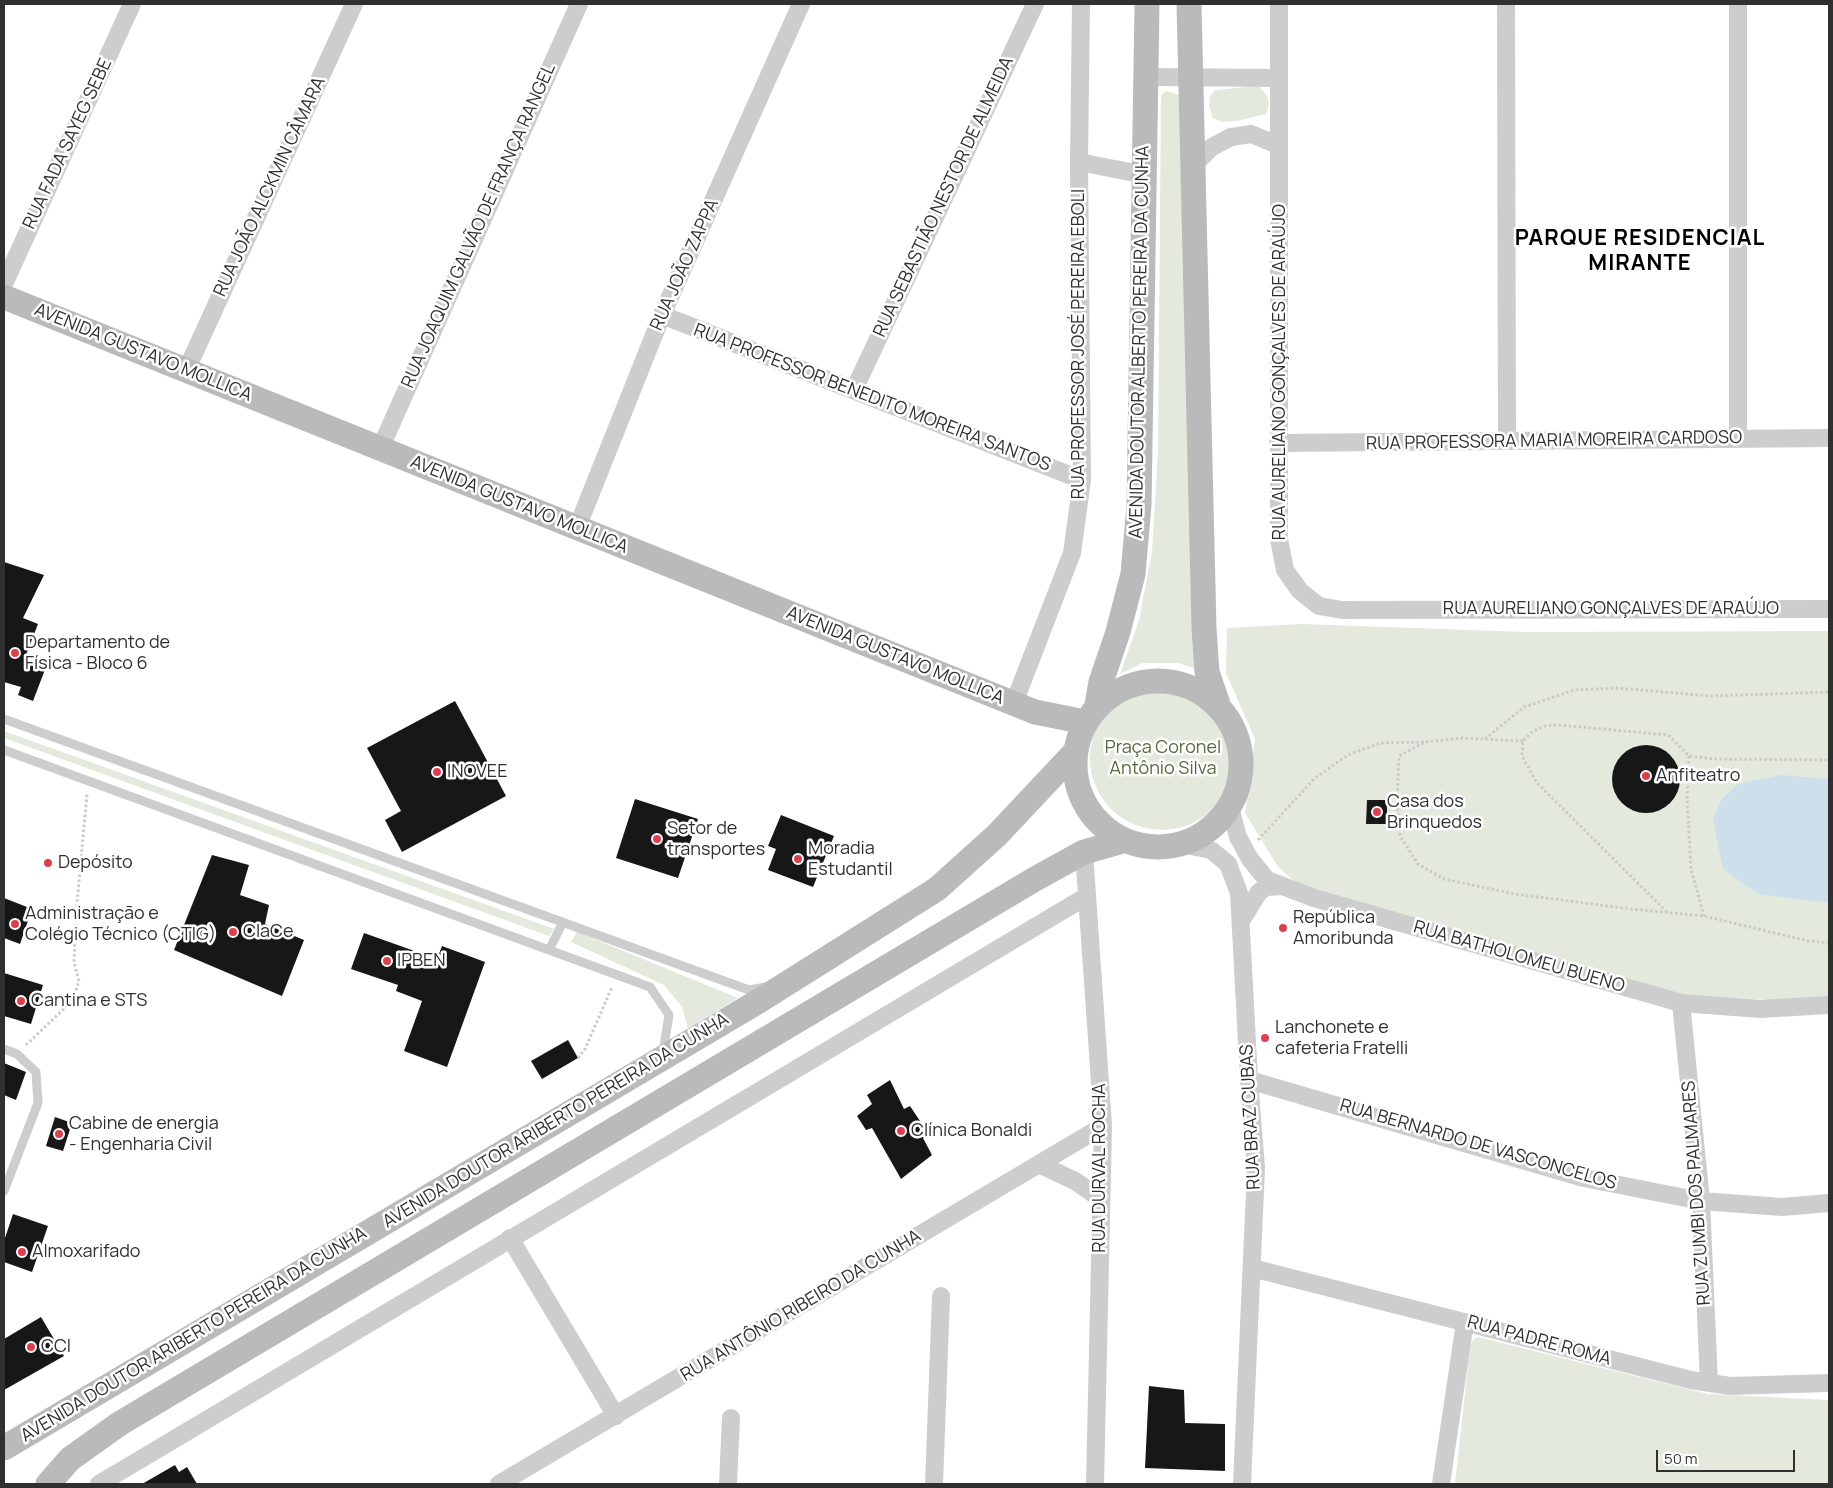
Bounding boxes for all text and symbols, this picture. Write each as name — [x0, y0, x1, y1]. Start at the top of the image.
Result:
street label: RUA SEBASTIÃO NESTOR DE ALMEIDA — [869, 53, 1019, 341]
street label: RUA FADA SAYEG SEBE — [19, 55, 117, 233]
street label: RUA JOAQUIM GALVÃO DE FRANÇA RANGEL — [397, 61, 561, 391]
street label: RUA JOÃO ALCKMIN CÂMARA — [210, 74, 330, 300]
street label: AVENIDA DOUTOR ALBERTO PEREIRA DA CUNHA — [1126, 145, 1154, 539]
street label: RUA PROFESSOR JOSÉ PEREIRA EBOLI — [1068, 189, 1090, 499]
street label: RUA JOÃO ZAPPA — [646, 196, 724, 334]
street label: RUA AURELIANO GONÇALVES DE ARAÚJO — [1269, 204, 1291, 540]
district label: PARQUE RESIDENCIAL MIRANTE — [1512, 226, 1768, 278]
street label: AVENIDA GUSTAVO MOLLICA — [31, 299, 255, 407]
street label: RUA PROFESSOR BENEDITO MOREIRA SANTOS — [691, 320, 1053, 476]
street label: RUA PROFESSORA MARIA MOREIRA CARDOSO — [1366, 427, 1742, 455]
street label: AVENIDA GUSTAVO MOLLICA — [407, 451, 631, 559]
street label: RUA AURELIANO GONÇALVES DE ARAÚJO — [1443, 598, 1779, 620]
street label: AVENIDA GUSTAVO MOLLICA — [783, 602, 1007, 710]
place label: Departamento de Física - Bloco 6 — [25, 632, 170, 674]
marker: Departamento de Física - Bloco 6 — [9, 647, 21, 659]
park label: Praça Coronel Antônio Silva — [1105, 737, 1221, 780]
place label: INOVEE — [447, 761, 507, 783]
place label: Anfiteatro — [1656, 765, 1740, 787]
marker: INOVEE — [431, 766, 443, 778]
marker: Anfiteatro — [1640, 770, 1652, 782]
place label: Casa dos Brinquedos — [1387, 791, 1482, 834]
marker: Casa dos Brinquedos — [1371, 806, 1383, 818]
place label: Setor de transportes — [667, 818, 765, 861]
marker: Setor de transportes — [651, 833, 663, 845]
place label: Moradia Estudantil — [808, 838, 893, 881]
place label: Depósito — [58, 852, 133, 874]
marker: Moradia Estudantil — [792, 853, 804, 865]
marker: Depósito — [42, 857, 54, 869]
place label: Administração e Colégio Técnico (CTIG) — [25, 903, 216, 946]
place label: República Amoribunda — [1293, 907, 1394, 950]
street label: RUA BATHOLOMEU BUENO — [1411, 916, 1627, 998]
marker: Administração e Colégio Técnico (CTIG) — [9, 918, 21, 930]
place label: ClaCe — [243, 921, 293, 943]
marker: República Amoribunda — [1277, 922, 1289, 934]
marker: ClaCe — [227, 926, 239, 938]
place label: IPBEN — [397, 950, 446, 972]
marker: IPBEN — [381, 955, 393, 967]
place label: Cantina e STS — [31, 990, 147, 1012]
marker: Cantina e STS — [15, 995, 27, 1007]
street label: AVENIDA DOUTOR ARIBERTO PEREIRA DA CUNHA — [379, 1009, 733, 1233]
place label: Lanchonete e cafeteria Fratelli — [1275, 1017, 1408, 1060]
marker: Lanchonete e cafeteria Fratelli — [1259, 1032, 1271, 1044]
street label: RUA BRAZ CUBAS — [1236, 1044, 1266, 1190]
street label: RUA ZUMBI DOS PALMARES — [1678, 1080, 1716, 1306]
street label: RUA DURVAL ROCHA — [1089, 1083, 1111, 1253]
street label: RUA BERNARDO DE VASCONCELOS — [1337, 1095, 1619, 1195]
place label: Cabine de energia - Engenharia Civil — [69, 1113, 219, 1156]
place label: Clínica Bonaldi — [911, 1120, 1032, 1142]
marker: Clínica Bonaldi — [895, 1125, 907, 1137]
marker: Cabine de energia - Engenharia Civil — [53, 1128, 65, 1140]
street label: AVENIDA DOUTOR ARIBERTO PEREIRA DA CUNHA — [17, 1223, 371, 1447]
street label: RUA ANTÔNIO RIBEIRO DA CUNHA — [677, 1226, 925, 1386]
place label: Almoxarifado — [32, 1241, 141, 1263]
marker: Almoxarifado — [16, 1246, 28, 1258]
street label: RUA PADRE ROMA — [1465, 1311, 1613, 1371]
place label: CCI — [41, 1336, 71, 1358]
marker: CCI — [25, 1341, 37, 1353]
scale bar — [1658, 1440, 1797, 1472]
text: 50 m — [1664, 1448, 1698, 1469]

